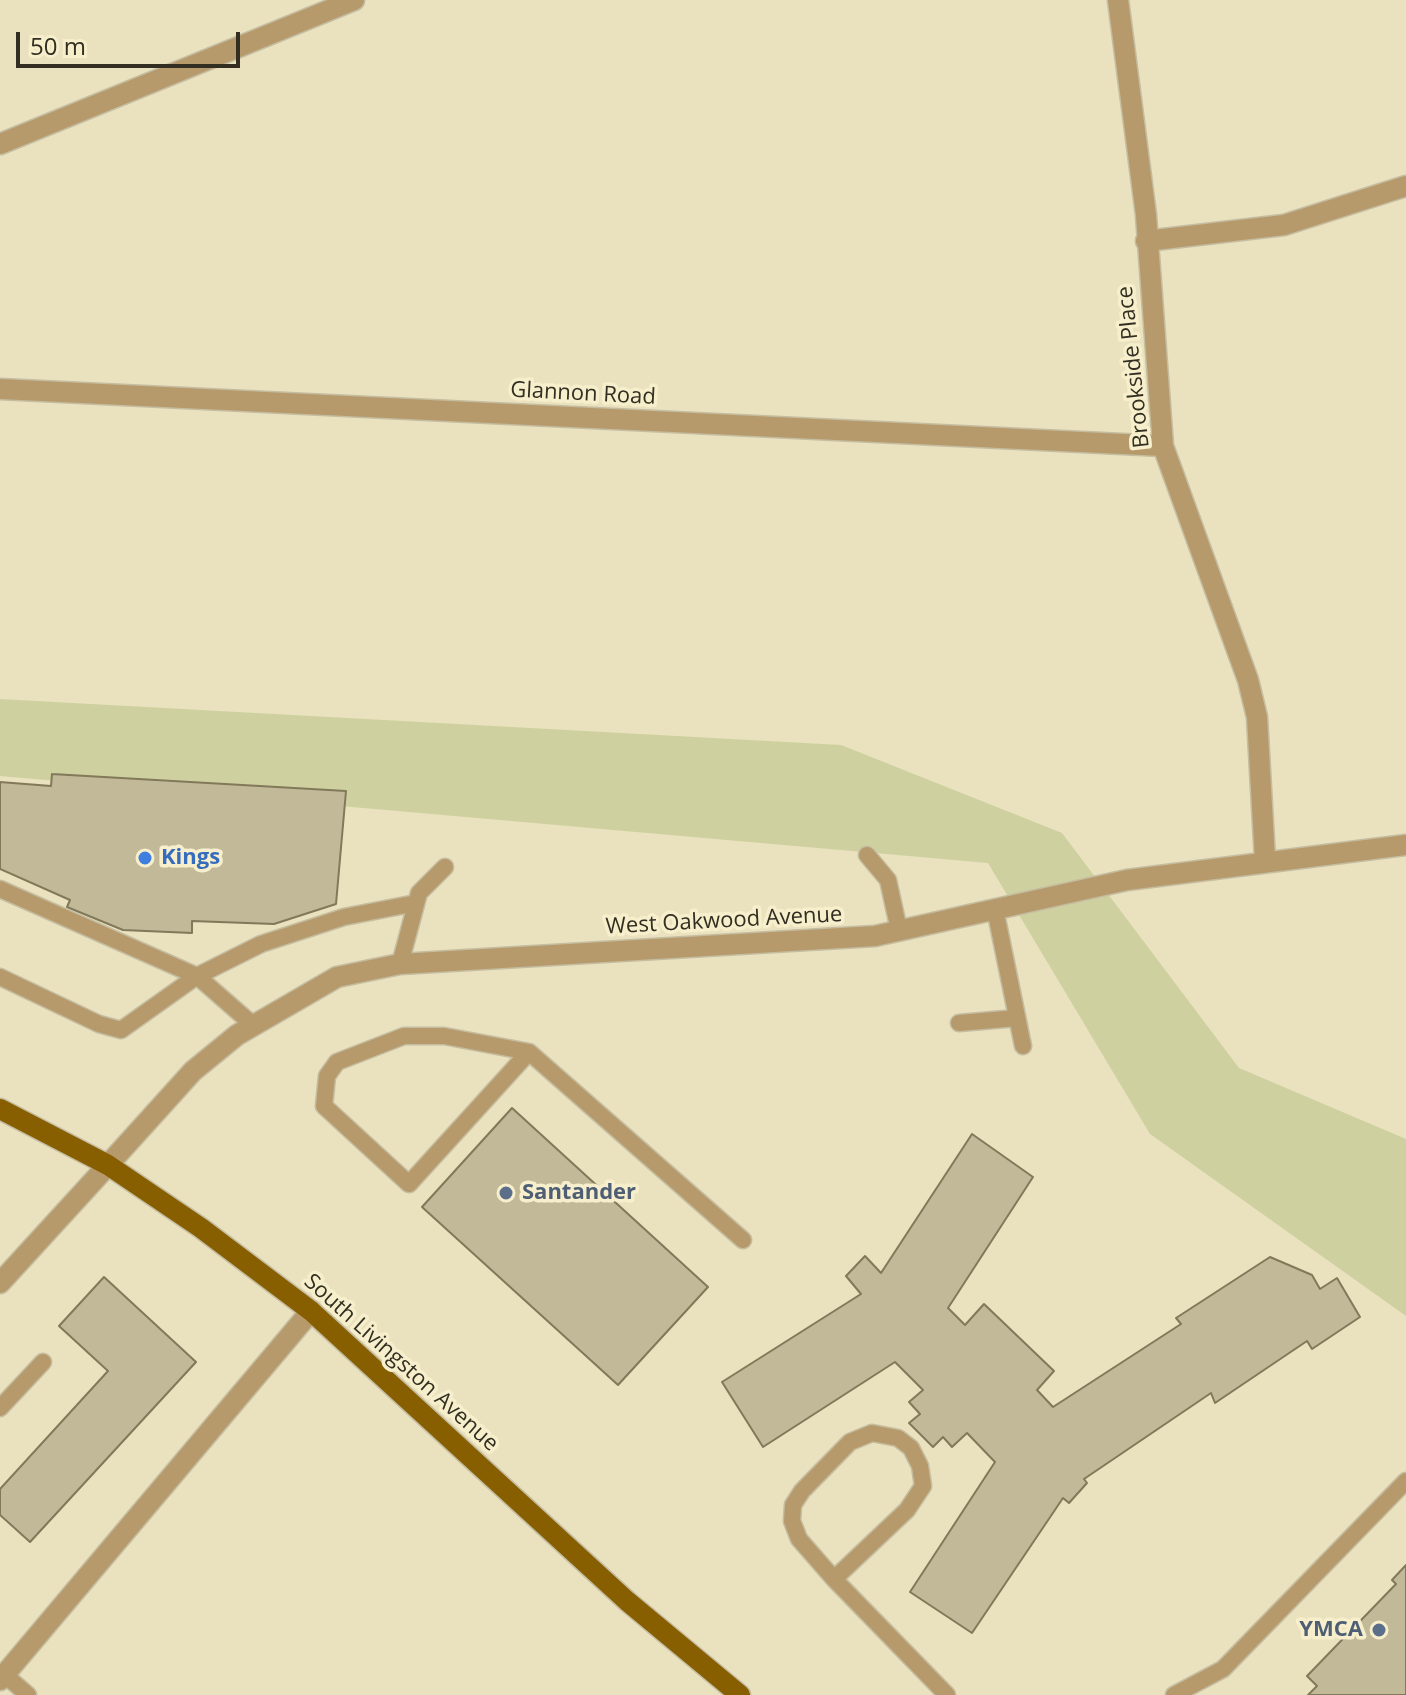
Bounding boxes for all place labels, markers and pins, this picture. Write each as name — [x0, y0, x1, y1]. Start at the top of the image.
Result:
place label: Kings — [161, 845, 220, 871]
marker: Kings — [136, 849, 154, 867]
place label: Santander — [522, 1180, 636, 1206]
marker: Santander — [497, 1184, 515, 1202]
place label: YMCA — [1299, 1617, 1363, 1643]
marker: YMCA — [1370, 1621, 1388, 1639]

